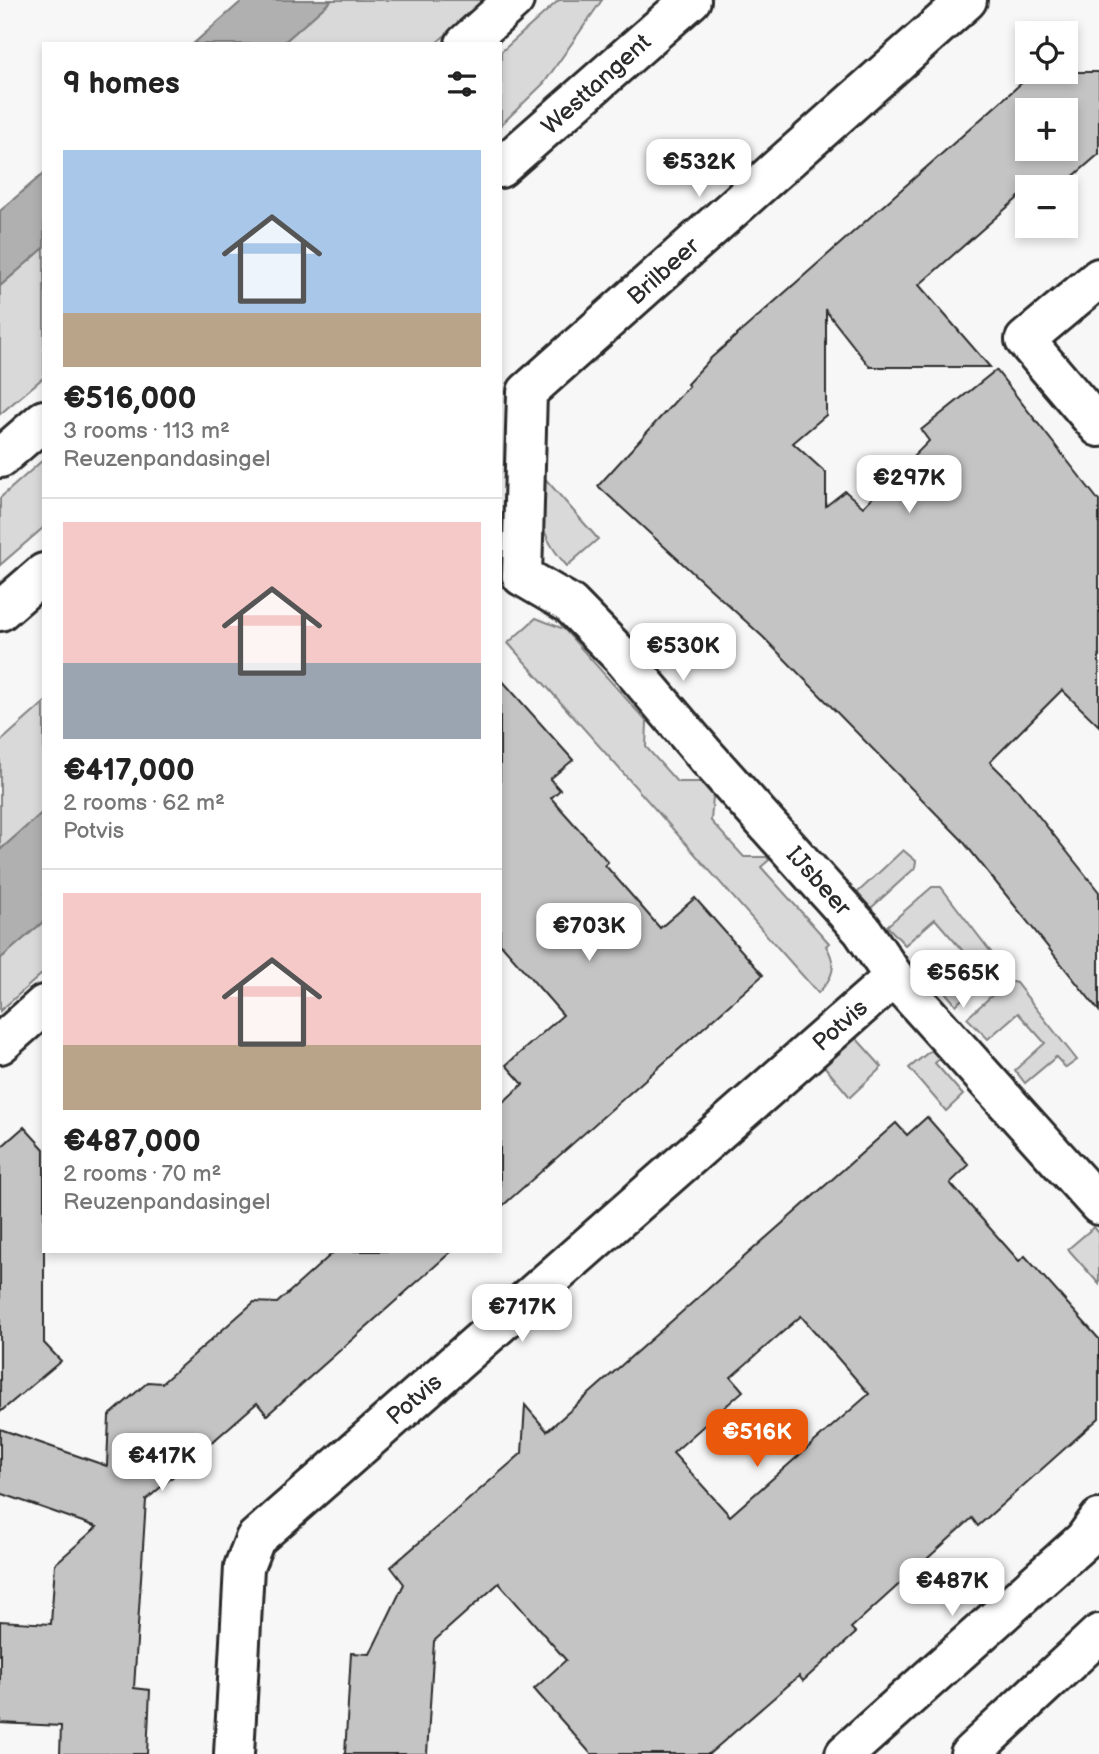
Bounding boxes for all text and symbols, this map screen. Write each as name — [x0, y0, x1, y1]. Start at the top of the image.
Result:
map controls — [1015, 21, 1078, 238]
button: locate — [1015, 21, 1078, 84]
street label: Westtangent — [536, 27, 657, 141]
icon: filters — [443, 65, 481, 103]
text: 9 homes — [63, 66, 180, 102]
button: + — [1015, 98, 1078, 161]
pin: €532K — [650, 140, 748, 199]
text: €532K — [662, 148, 736, 176]
button: − — [1015, 175, 1078, 238]
icon: home — [209, 196, 335, 322]
street label: Brilbeer — [621, 231, 706, 311]
text: €516,000 — [63, 381, 196, 417]
text: 3 rooms · 113 m² — [63, 417, 230, 445]
text: Reuzenpandasingel — [63, 445, 270, 473]
pin: €297K — [860, 456, 958, 515]
text: €297K — [873, 464, 945, 492]
icon: home — [209, 568, 335, 694]
pin: €530K — [634, 624, 732, 683]
text: €530K — [646, 632, 720, 660]
text: €417,000 — [63, 753, 195, 789]
text: 2 rooms · 62 m² — [63, 789, 225, 817]
text: Potvis — [63, 817, 124, 845]
street label: IJsbeer — [780, 841, 857, 922]
pin: €703K — [540, 904, 638, 963]
text: €703K — [552, 912, 626, 940]
icon: home — [209, 939, 335, 1065]
pin: €565K — [914, 950, 1012, 1010]
text: €565K — [926, 959, 1000, 987]
street label: Potvis — [807, 993, 874, 1058]
text: €487,000 — [63, 1124, 201, 1160]
text: 2 rooms · 70 m² — [63, 1160, 222, 1188]
text: Reuzenpandasingel — [63, 1188, 270, 1216]
pin: €717K — [473, 1284, 571, 1344]
text: €717K — [488, 1293, 556, 1321]
street label: Potvis — [381, 1367, 448, 1431]
pin: €516K — [708, 1410, 806, 1469]
text: €516K — [722, 1418, 792, 1446]
pin: €417K — [113, 1434, 211, 1493]
text: €417K — [128, 1442, 196, 1470]
pin: €487K — [903, 1558, 1001, 1618]
text: €487K — [915, 1567, 989, 1595]

